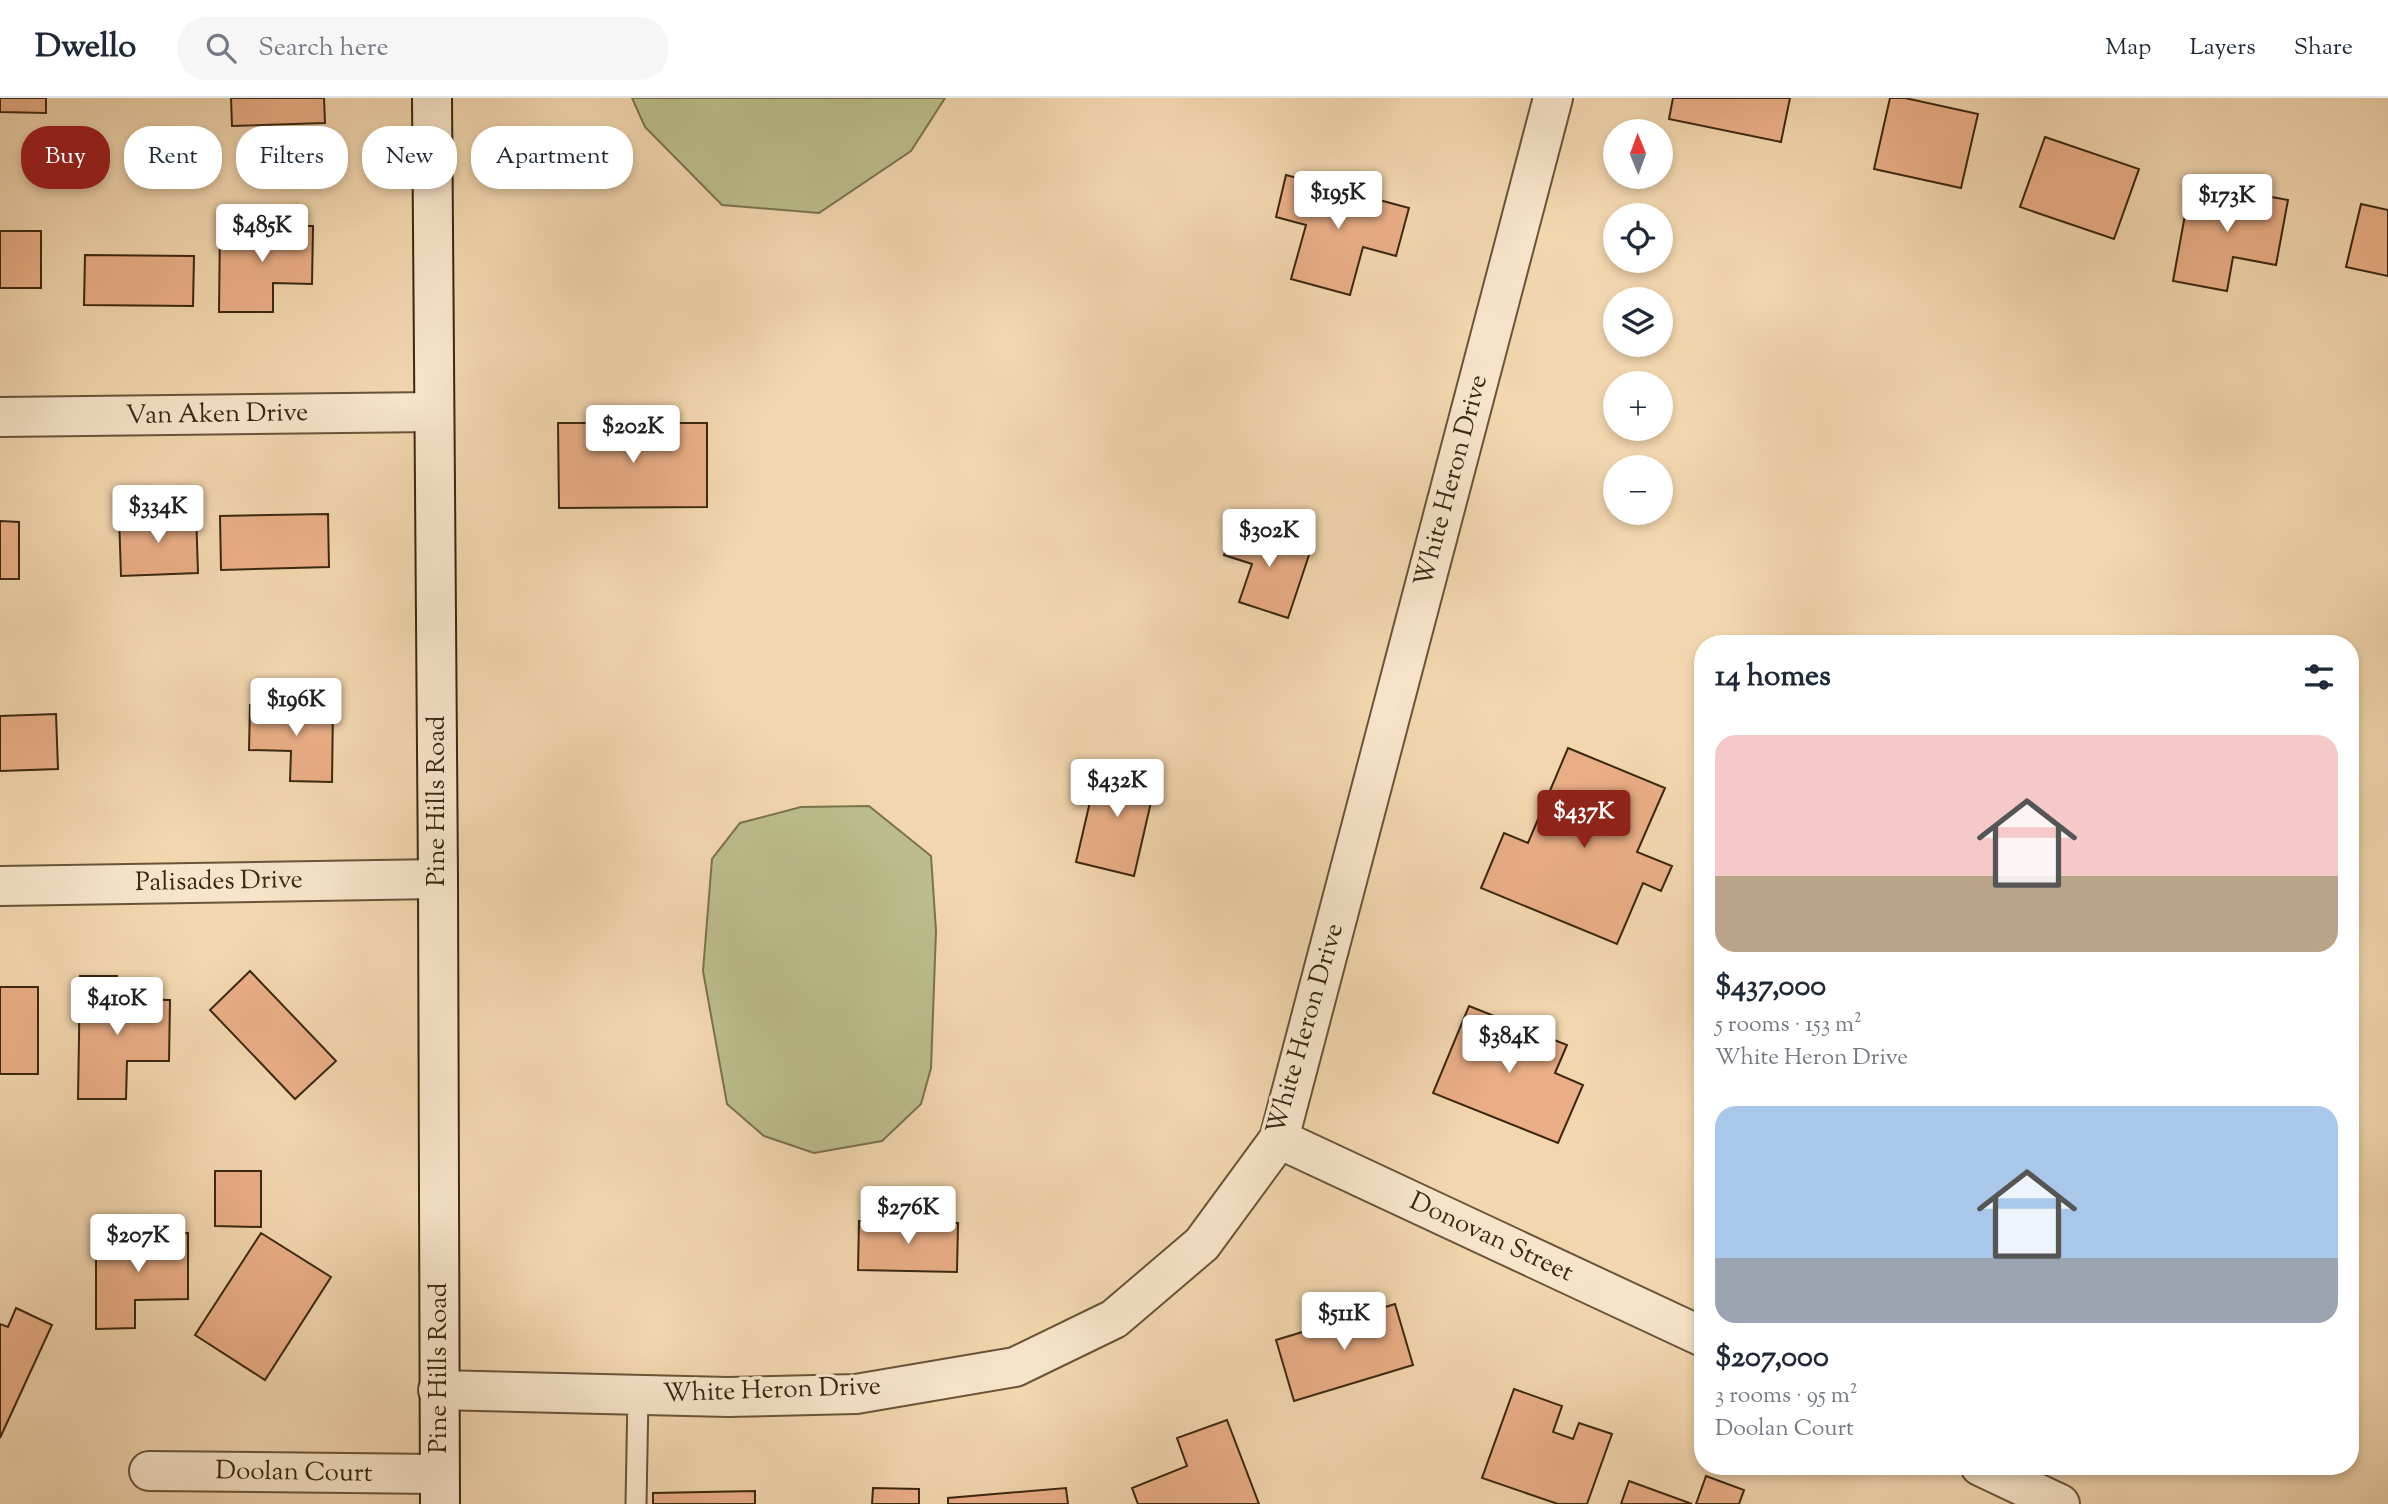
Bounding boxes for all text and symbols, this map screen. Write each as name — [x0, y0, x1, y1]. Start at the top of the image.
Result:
search box — [178, 17, 668, 80]
text: Dwello — [35, 24, 136, 72]
icon: search — [202, 29, 240, 67]
text: Search here — [258, 30, 389, 67]
text: Map — [2105, 31, 2151, 65]
text: Layers — [2189, 31, 2256, 65]
text: Share — [2294, 31, 2353, 65]
north arrow — [1603, 119, 1673, 189]
map controls — [1603, 119, 1673, 525]
chip: Buy — [21, 126, 110, 189]
chip: Rent — [124, 126, 222, 189]
chip: Filters — [236, 126, 348, 189]
chip: New — [362, 126, 457, 189]
chip: Apartment — [471, 126, 633, 189]
pin: $195K — [1289, 172, 1387, 231]
pin: $173K — [2178, 174, 2276, 234]
text: $195K — [1310, 177, 1366, 210]
text: $173K — [2198, 180, 2256, 213]
button: locate — [1603, 203, 1673, 273]
pin: $485K — [213, 204, 311, 264]
text: $485K — [232, 210, 292, 243]
button: layers — [1603, 287, 1673, 357]
street label: White Heron Drive — [1406, 371, 1498, 591]
button: + — [1603, 371, 1673, 441]
street label: Van Aken Drive — [125, 395, 309, 435]
pin: $202K — [584, 406, 682, 465]
text: $202K — [602, 411, 664, 444]
button: − — [1603, 455, 1673, 525]
pin: $334K — [109, 486, 207, 545]
text: $334K — [128, 491, 188, 524]
pin: $302K — [1220, 510, 1318, 569]
text: $302K — [1239, 515, 1299, 548]
text: 14 homes — [1715, 656, 1831, 699]
icon: filters — [2300, 658, 2338, 696]
pin: $196K — [247, 678, 345, 738]
text: $196K — [266, 684, 326, 717]
street label: Pine Hills Road — [419, 715, 456, 887]
pin: $432K — [1068, 760, 1166, 819]
text: $432K — [1087, 765, 1147, 798]
icon: home — [1964, 780, 2090, 906]
pin: $437K — [1535, 790, 1633, 850]
text: $437K — [1553, 796, 1615, 829]
street label: Palisades Drive — [135, 862, 303, 902]
street label: White Heron Drive — [1258, 919, 1354, 1139]
text: $437,000 — [1715, 966, 1826, 1009]
pin: $410K — [68, 978, 166, 1037]
text: $410K — [87, 983, 147, 1016]
text: 5 rooms · 153 m² — [1715, 1009, 1862, 1042]
pin: $384K — [1460, 1016, 1558, 1075]
text: $384K — [1478, 1021, 1540, 1054]
text: White Heron Drive — [1715, 1042, 1908, 1075]
icon: home — [1964, 1151, 2090, 1277]
street label: Donovan Street — [1403, 1184, 1579, 1292]
pin: $276K — [859, 1186, 957, 1246]
text: $276K — [877, 1192, 939, 1225]
pin: $207K — [89, 1214, 187, 1274]
text: $207K — [106, 1220, 170, 1253]
street label: Pine Hills Road — [421, 1282, 458, 1454]
pin: $511K — [1295, 1292, 1393, 1352]
text: $511K — [1318, 1298, 1370, 1331]
text: $207,000 — [1715, 1337, 1829, 1380]
street label: White Heron Drive — [662, 1369, 882, 1413]
text: 3 rooms · 95 m² — [1715, 1380, 1858, 1413]
text: Doolan Court — [1715, 1413, 1854, 1446]
street label: Doolan Court — [215, 1453, 373, 1493]

